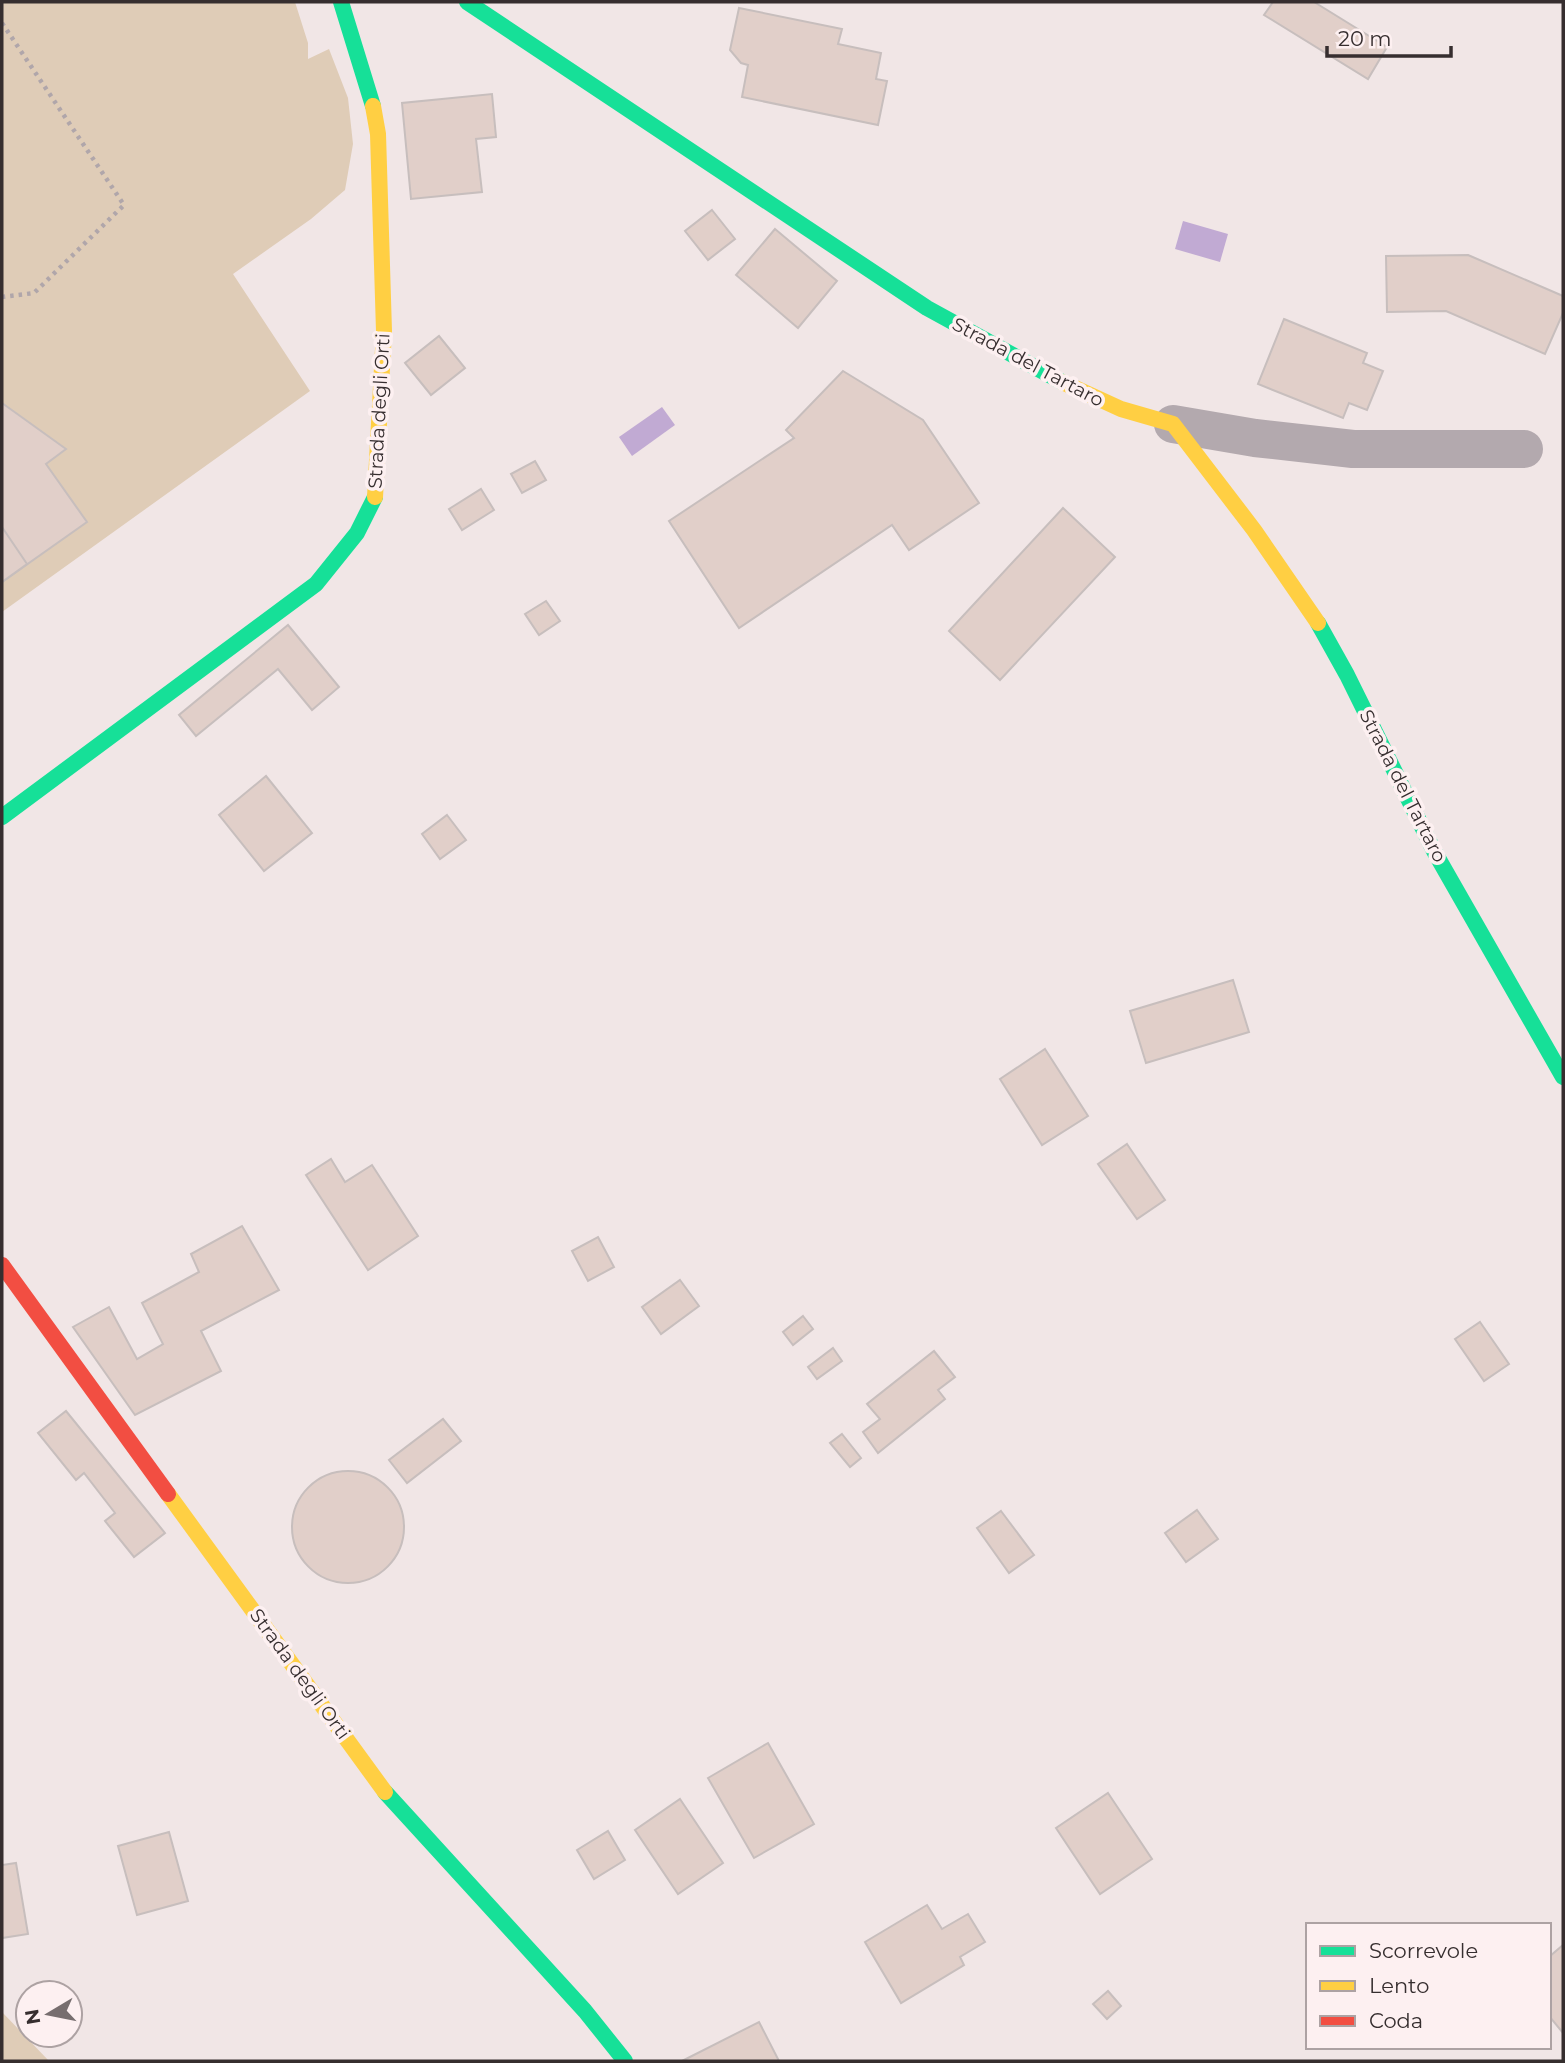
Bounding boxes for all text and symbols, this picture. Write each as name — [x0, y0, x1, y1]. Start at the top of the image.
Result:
scale bar — [1327, 14, 1451, 58]
text: 20 m — [1338, 26, 1392, 51]
street label: Strada del Tartaro — [948, 312, 1108, 412]
street label: Strada degli Orti — [363, 333, 395, 489]
street label: Strada del Tartaro — [1355, 706, 1451, 866]
street label: Strada degli Orti — [245, 1604, 355, 1744]
legend — [1306, 1923, 1551, 2049]
text: Scorrevole — [1369, 1938, 1478, 1963]
text: Lento — [1369, 1973, 1429, 1998]
north arrow — [14, 1979, 84, 2049]
text: N — [20, 2007, 45, 2026]
text: Coda — [1369, 2008, 1423, 2033]

